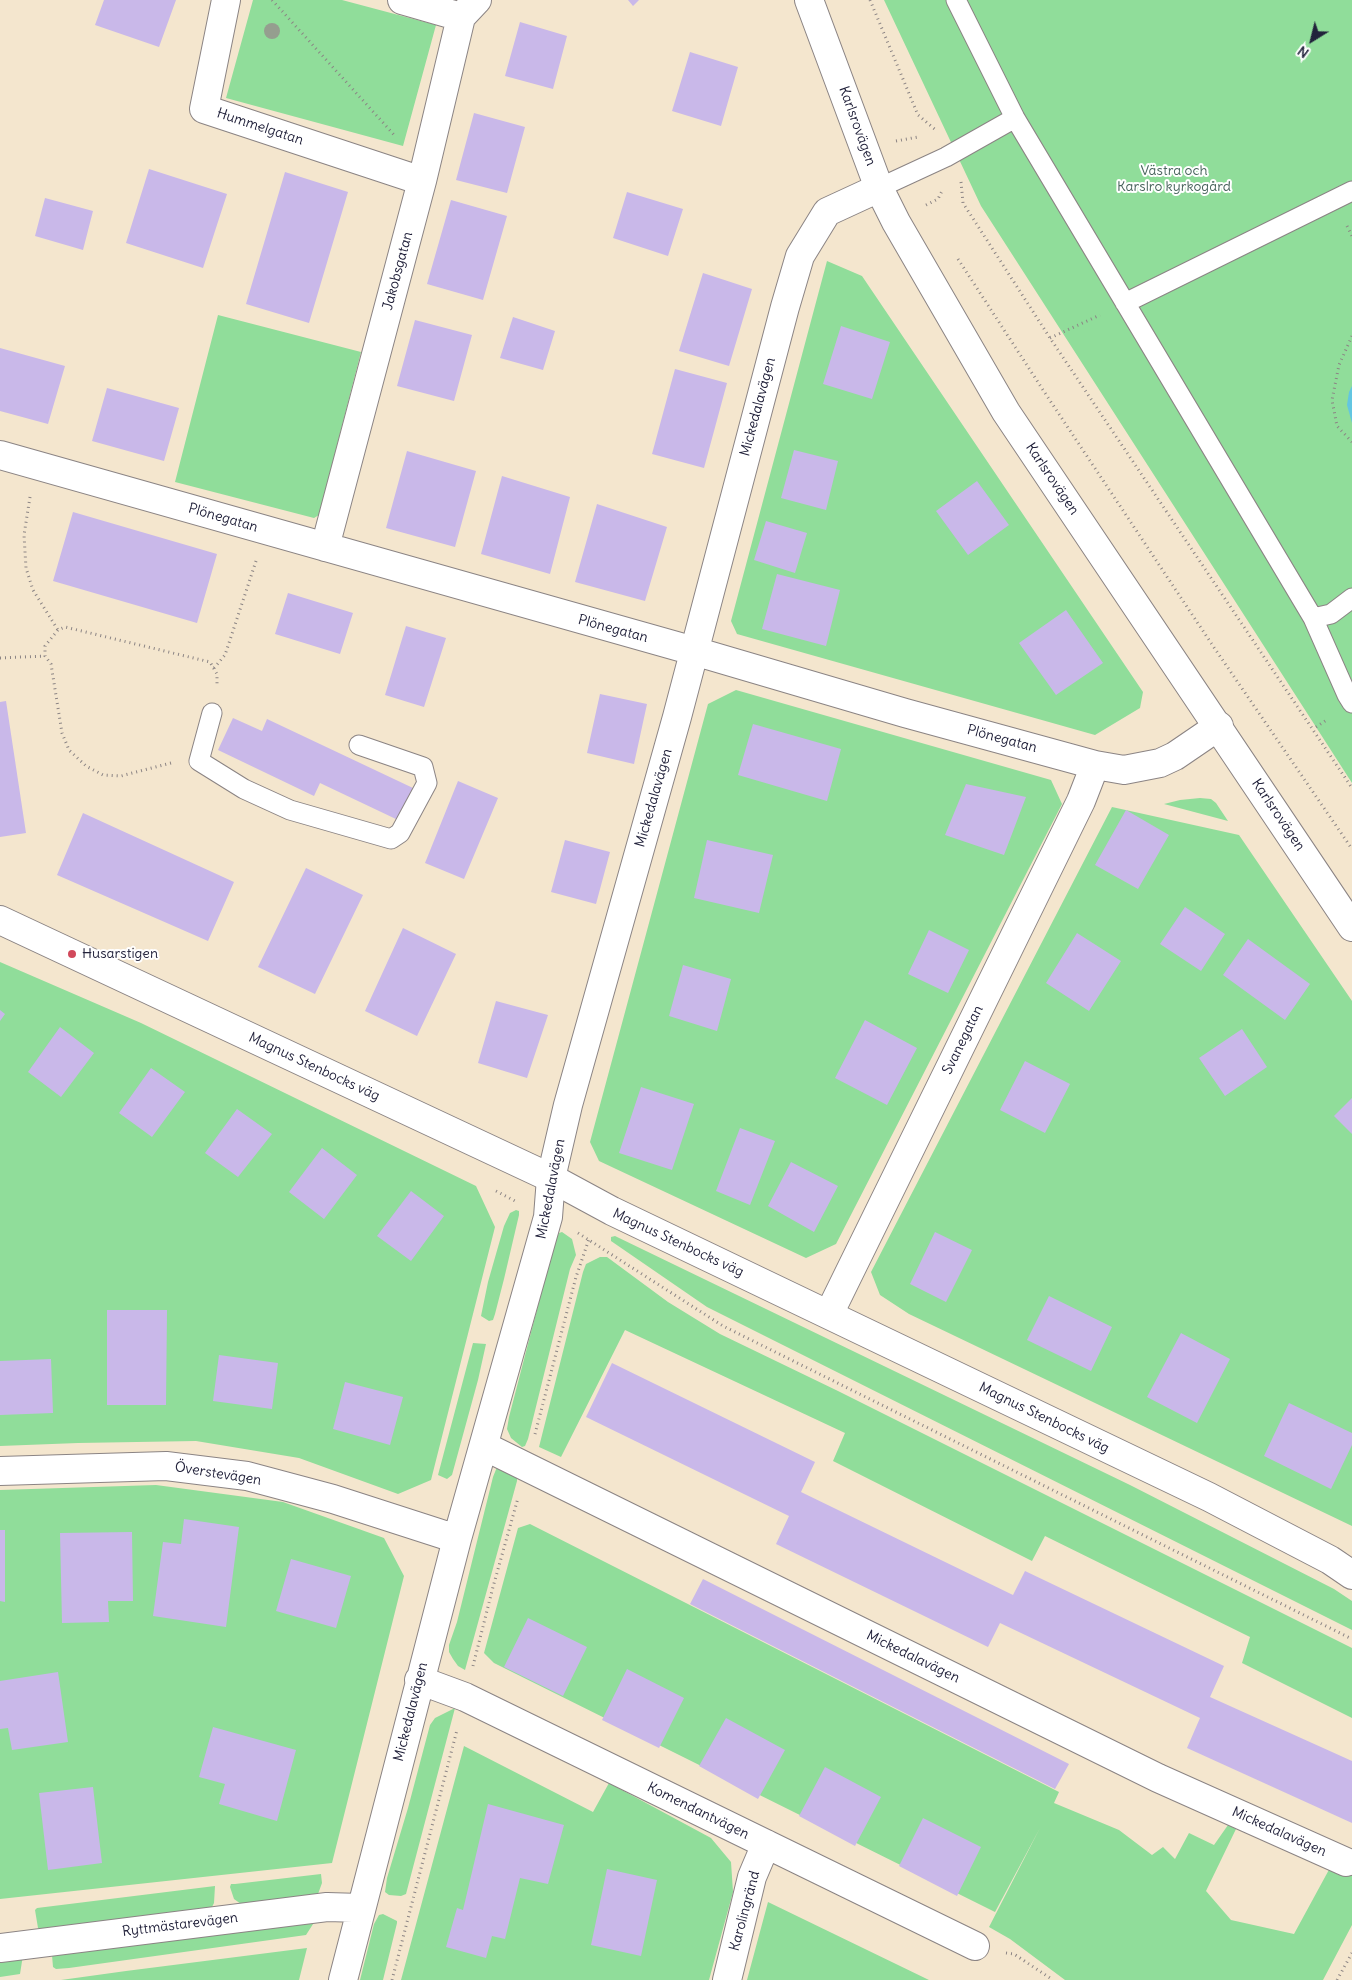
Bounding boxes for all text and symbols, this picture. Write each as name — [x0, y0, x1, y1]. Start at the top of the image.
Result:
north arrow — [1287, 15, 1337, 65]
text: N — [1294, 42, 1312, 62]
street label: Karlsrovägen — [835, 84, 879, 168]
street label: Hummelgatan — [215, 105, 305, 149]
park label: Västra och Karslro kyrkogård — [1117, 163, 1231, 196]
street label: Jakobsgatan — [379, 230, 417, 312]
street label: Mickedalavägen — [737, 356, 779, 458]
street label: Karlsrovägen — [1022, 440, 1082, 518]
street label: Plönegatan — [186, 500, 260, 536]
street label: Plönegatan — [576, 612, 650, 646]
street label: Plönegatan — [965, 722, 1039, 756]
street label: Mickedalavägen — [632, 747, 676, 849]
street label: Karlsrovägen — [1248, 776, 1308, 854]
place label: Husarstigen — [82, 946, 158, 962]
marker: Husarstigen — [66, 948, 78, 960]
street label: Svanegatan — [939, 1003, 987, 1077]
street label: Magnus Stenbocks väg — [246, 1029, 382, 1105]
street label: Mickedalavägen — [533, 1138, 569, 1240]
street label: Magnus Stenbocks väg — [610, 1205, 746, 1281]
street label: Magnus Stenbocks väg — [976, 1379, 1112, 1457]
street label: Överstevägen — [173, 1459, 263, 1489]
street label: Mickedalavägen — [864, 1627, 962, 1687]
street label: Mickedalavägen — [391, 1661, 431, 1763]
street label: Komendantvägen — [644, 1779, 752, 1843]
street label: Mickedalavägen — [1229, 1804, 1329, 1860]
street label: Karolingränd — [726, 1869, 764, 1953]
street label: Ryttmästarevägen — [121, 1910, 239, 1940]

